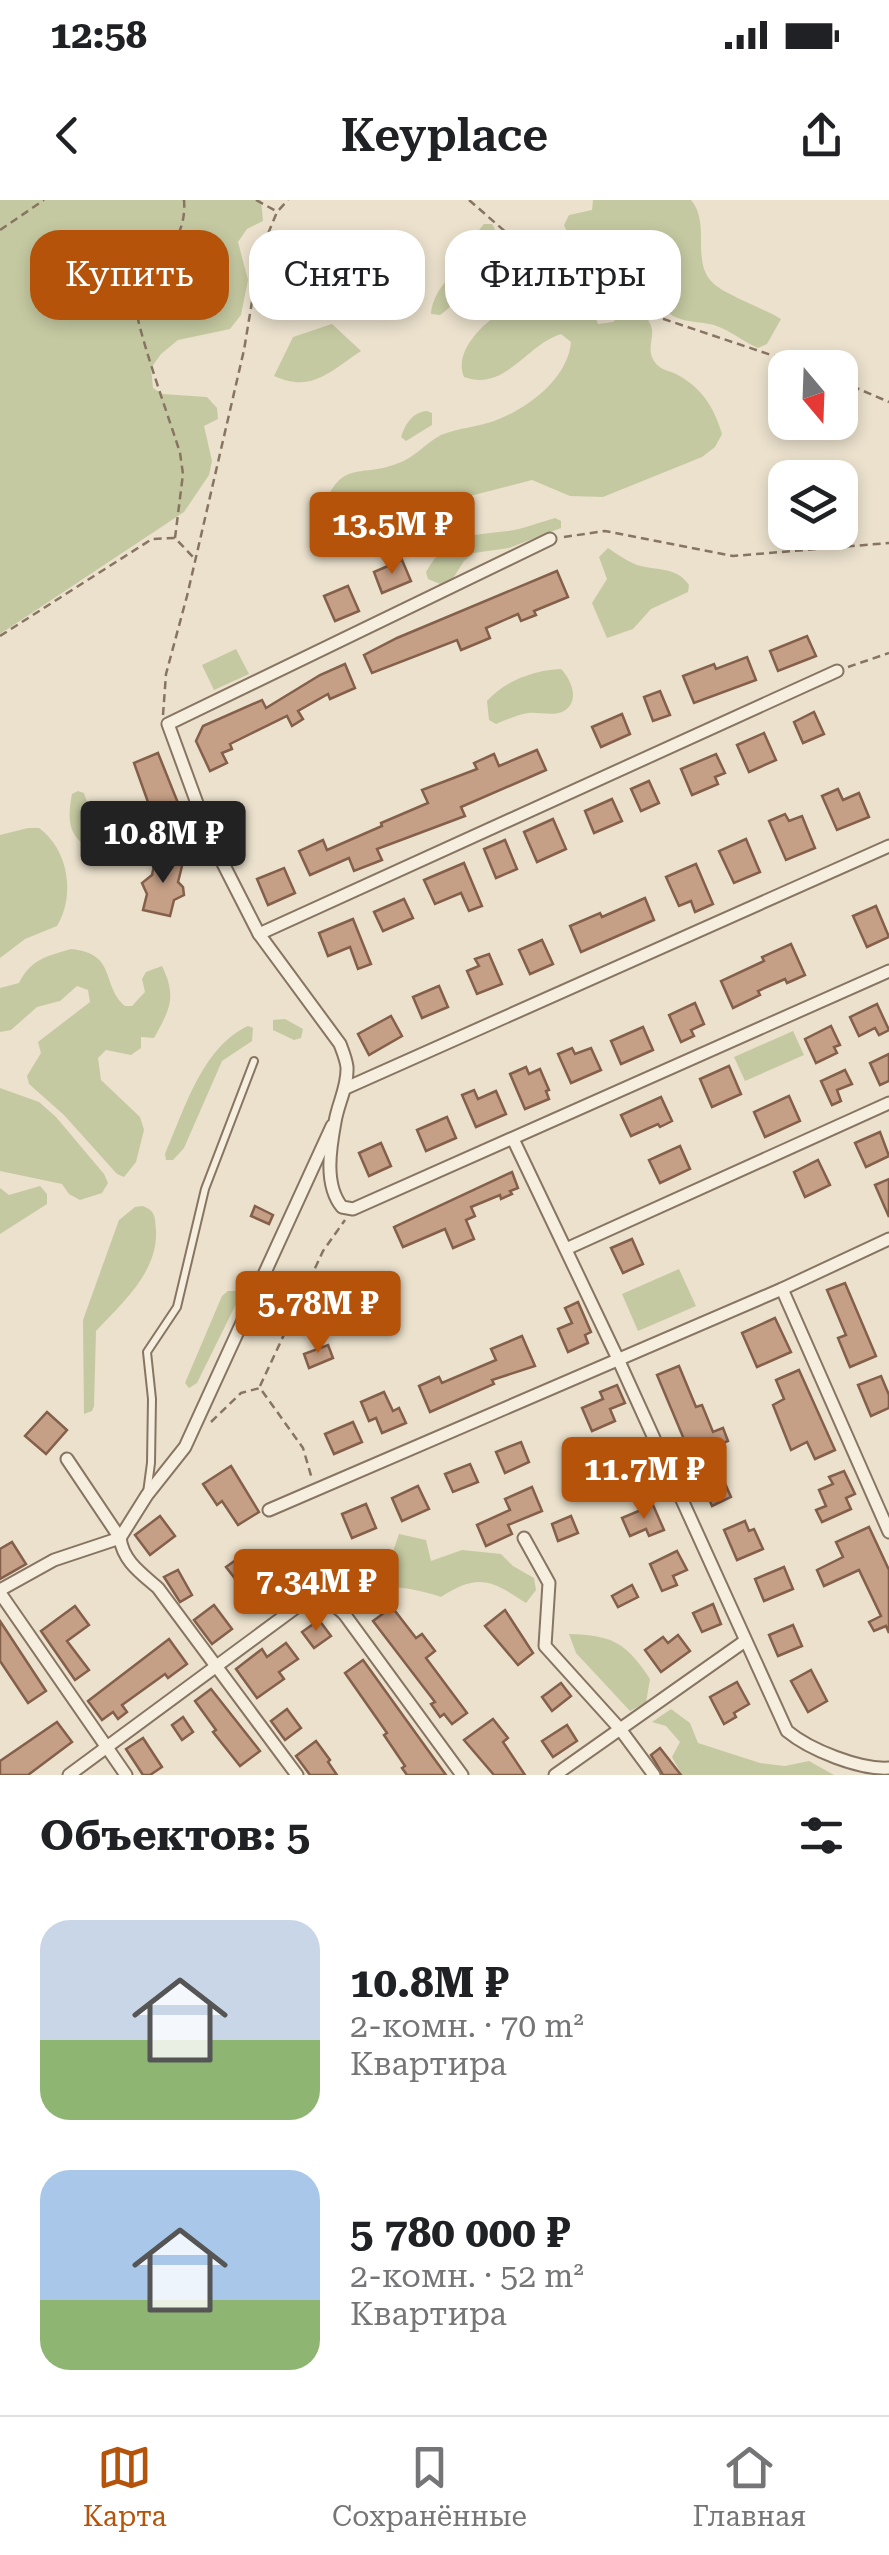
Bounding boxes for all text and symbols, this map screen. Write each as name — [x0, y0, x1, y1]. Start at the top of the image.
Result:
text: 12:58 — [50, 13, 147, 57]
icon: back — [40, 108, 95, 163]
icon: share — [794, 108, 849, 163]
text: Keyplace — [341, 109, 548, 162]
chip: Купить — [30, 230, 229, 320]
chip: Снять — [249, 230, 425, 320]
chip: Фильтры — [445, 230, 681, 320]
north arrow — [768, 350, 858, 440]
map controls — [768, 350, 858, 550]
button: layers — [768, 460, 858, 550]
pin: 13.5M ₽ — [300, 492, 484, 577]
text: 13.5M ₽ — [332, 505, 452, 543]
pin: 10.8M ₽ — [71, 801, 255, 886]
text: 10.8M ₽ — [103, 814, 223, 852]
pin: 5.78M ₽ — [226, 1271, 410, 1356]
text: 5.78M ₽ — [258, 1284, 378, 1322]
pin: 11.7M ₽ — [552, 1437, 736, 1522]
text: 11.7M ₽ — [584, 1450, 704, 1488]
pin: 7.34M ₽ — [224, 1549, 408, 1634]
text: 7.34M ₽ — [256, 1562, 376, 1600]
icon: filters — [794, 1808, 849, 1863]
text: Объектов: 5 — [40, 1811, 310, 1860]
text: 10.8M ₽ — [350, 1958, 508, 2007]
icon: home — [120, 1960, 240, 2080]
text: 2-комн. · 70 m² — [350, 2007, 584, 2045]
text: Квартира — [350, 2045, 507, 2083]
text: 5 780 000 ₽ — [350, 2208, 570, 2257]
icon: home — [120, 2210, 240, 2330]
text: 2-комн. · 52 m² — [350, 2257, 584, 2295]
text: Квартира — [350, 2295, 507, 2333]
tab: Карта — [83, 2440, 167, 2533]
tab: Сохранённые — [332, 2440, 527, 2533]
tab: Главная — [692, 2440, 806, 2533]

